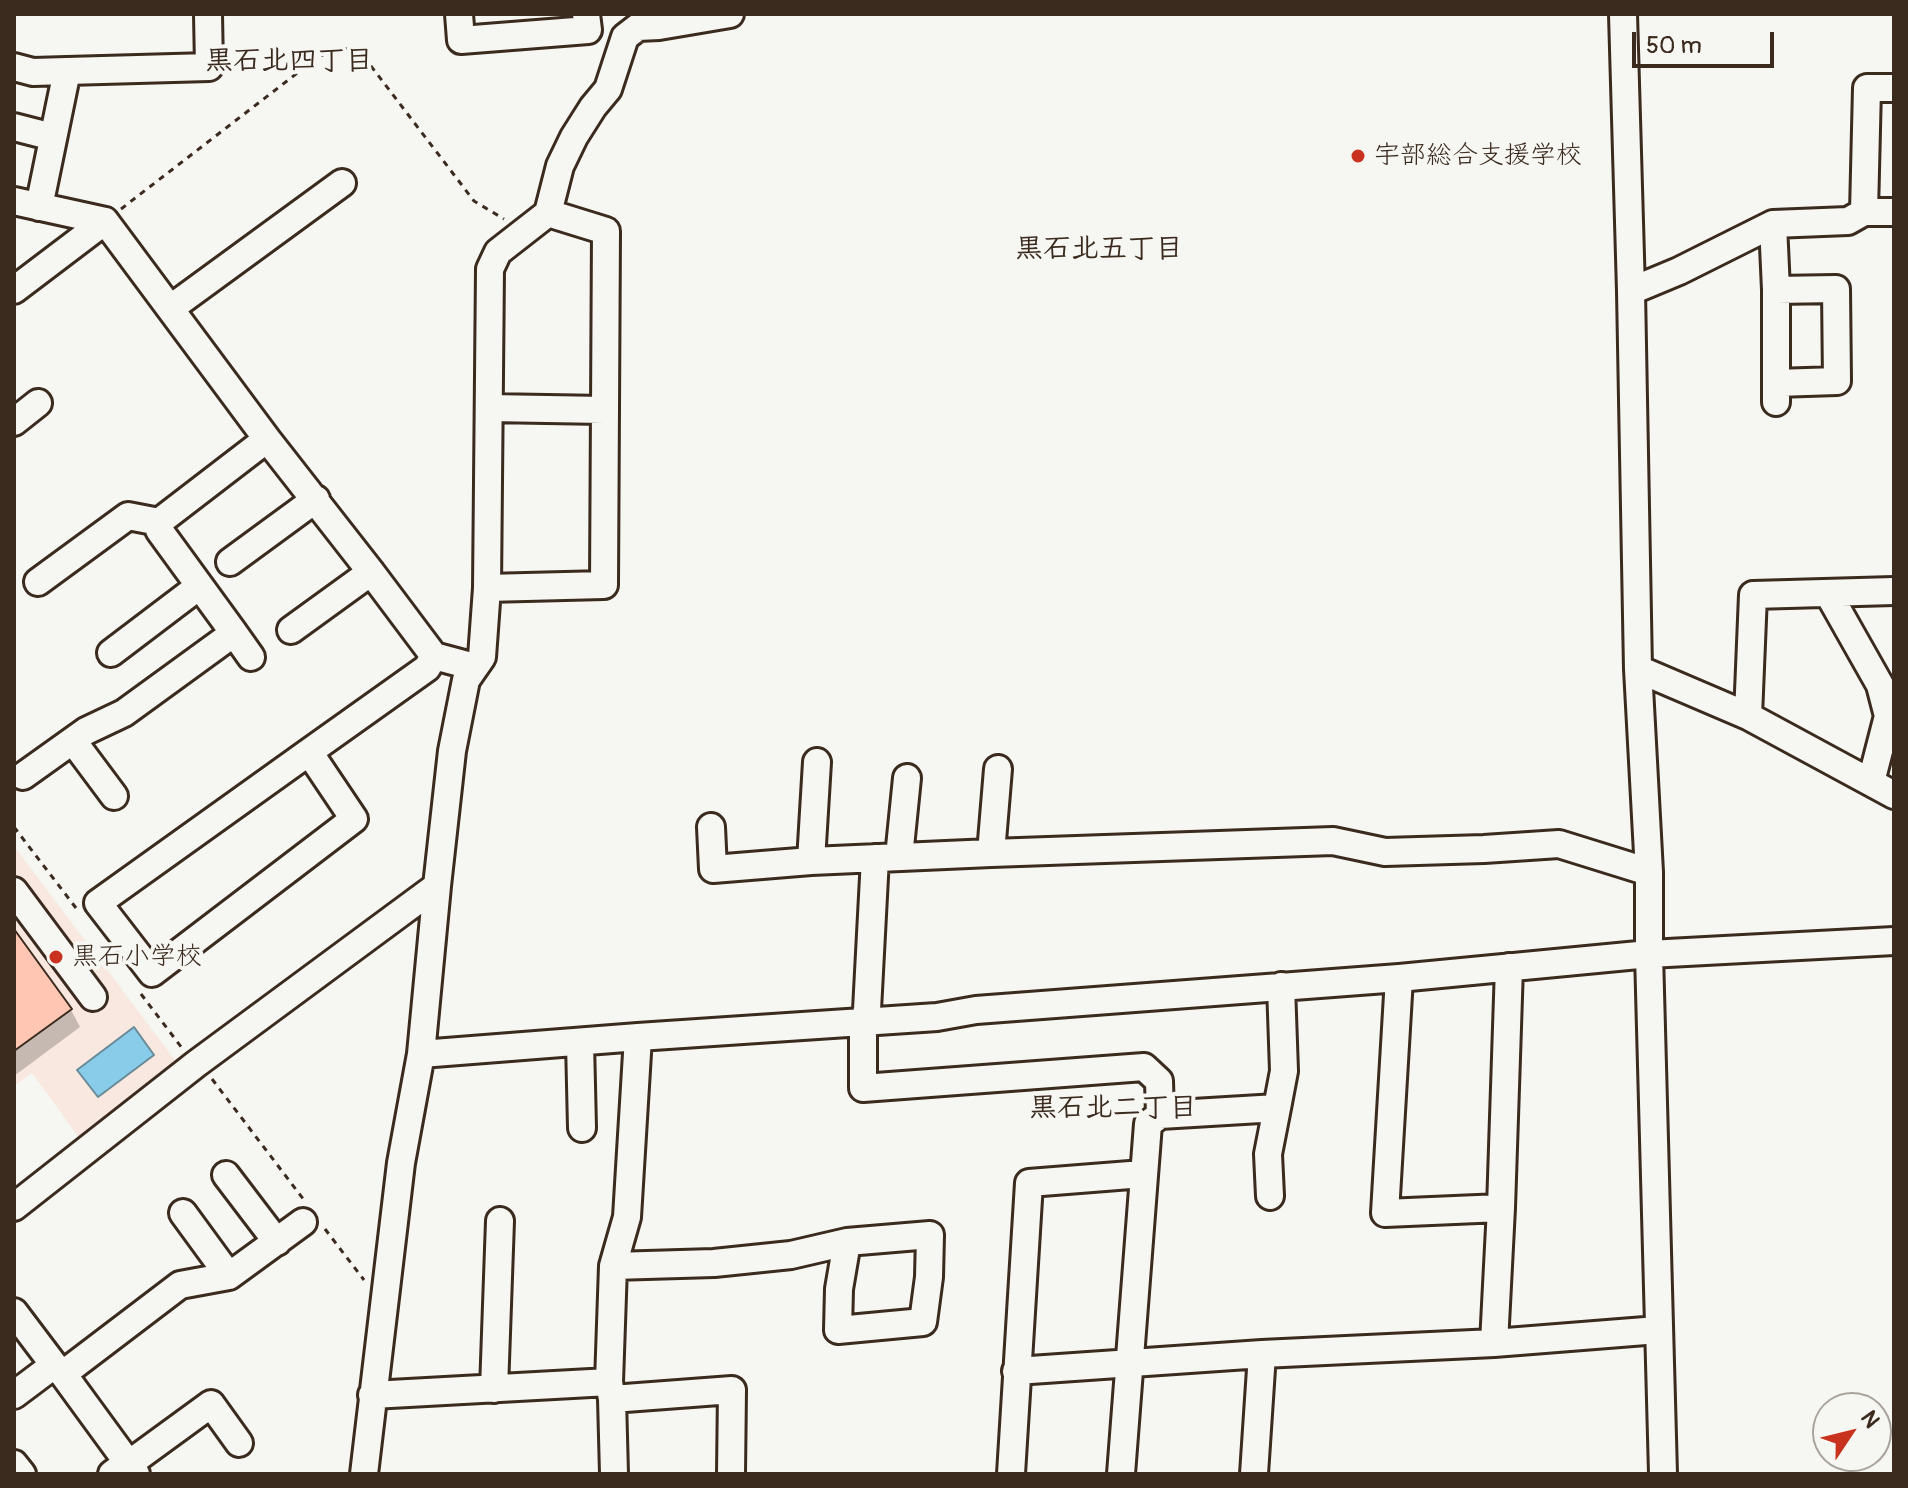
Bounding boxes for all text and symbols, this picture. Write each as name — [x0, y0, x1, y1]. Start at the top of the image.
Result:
scale bar — [1636, 16, 1778, 66]
text: 50 m — [1646, 31, 1702, 60]
district label: 黒石北四丁目 — [205, 45, 373, 79]
place label: 宇部総合支援学校 — [1374, 140, 1582, 172]
marker: 宇部総合支援学校 — [1349, 147, 1367, 165]
district label: 黒石北五丁目 — [1015, 233, 1183, 267]
place label: 黒石小学校 — [72, 941, 202, 973]
marker: 黒石小学校 — [47, 948, 65, 966]
district label: 黒石北二丁目 — [1029, 1092, 1197, 1126]
north arrow — [1812, 1392, 1892, 1472]
text: N — [1854, 1405, 1886, 1434]

